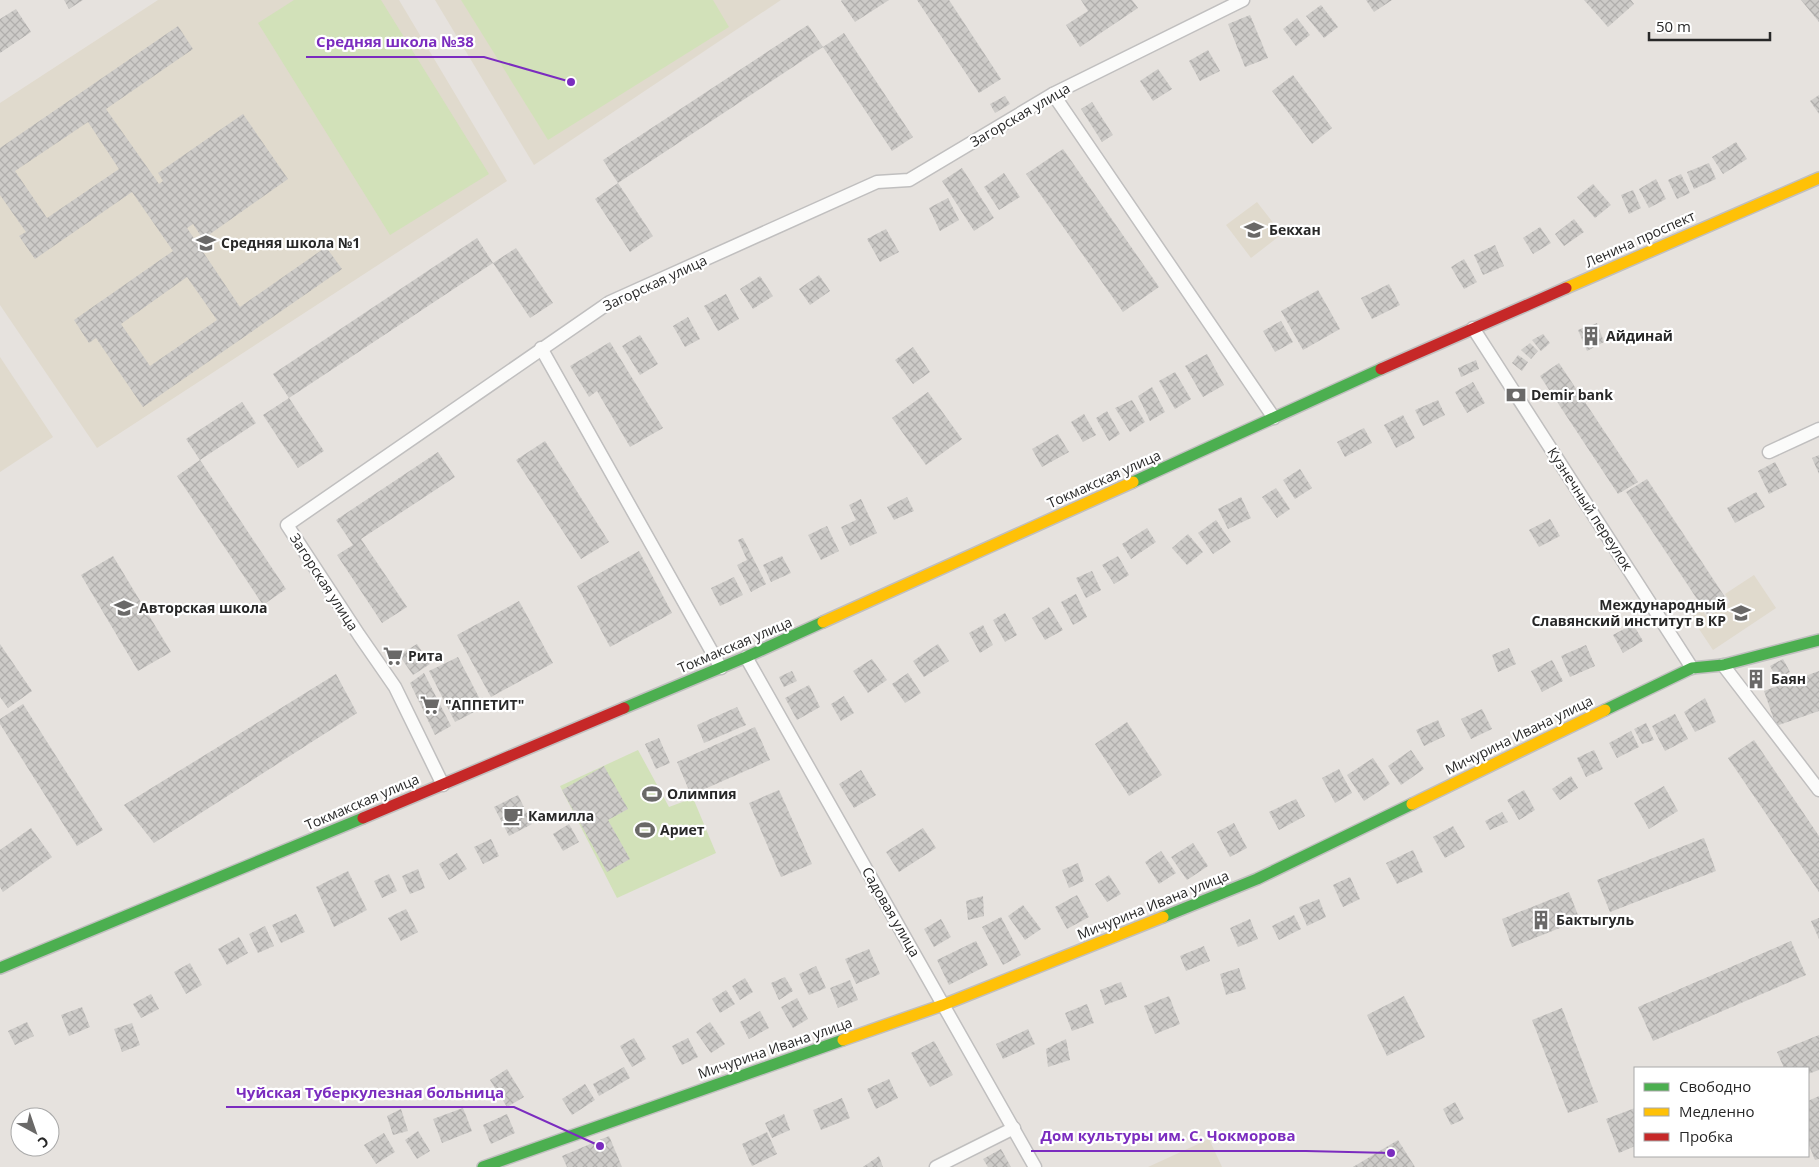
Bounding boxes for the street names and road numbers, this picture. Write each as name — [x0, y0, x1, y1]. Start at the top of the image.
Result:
street label: Загорская улица — [966, 78, 1073, 151]
street label: Ленина проспект — [1582, 206, 1698, 271]
street label: Загорская улица — [600, 250, 710, 315]
street label: Кузнечный переулок — [1543, 443, 1638, 575]
street label: Токмакская улица — [1044, 445, 1163, 512]
street label: Загорская улица — [286, 529, 363, 634]
street label: Токмакская улица — [675, 612, 795, 677]
street label: Мичурина Ивана улица — [1442, 691, 1596, 779]
street label: Токмакская улица — [302, 769, 422, 834]
street label: Садовая улица — [858, 863, 925, 960]
street label: Мичурина Ивана улица — [1074, 865, 1231, 944]
street label: Мичурина Ивана улица — [695, 1012, 854, 1083]

